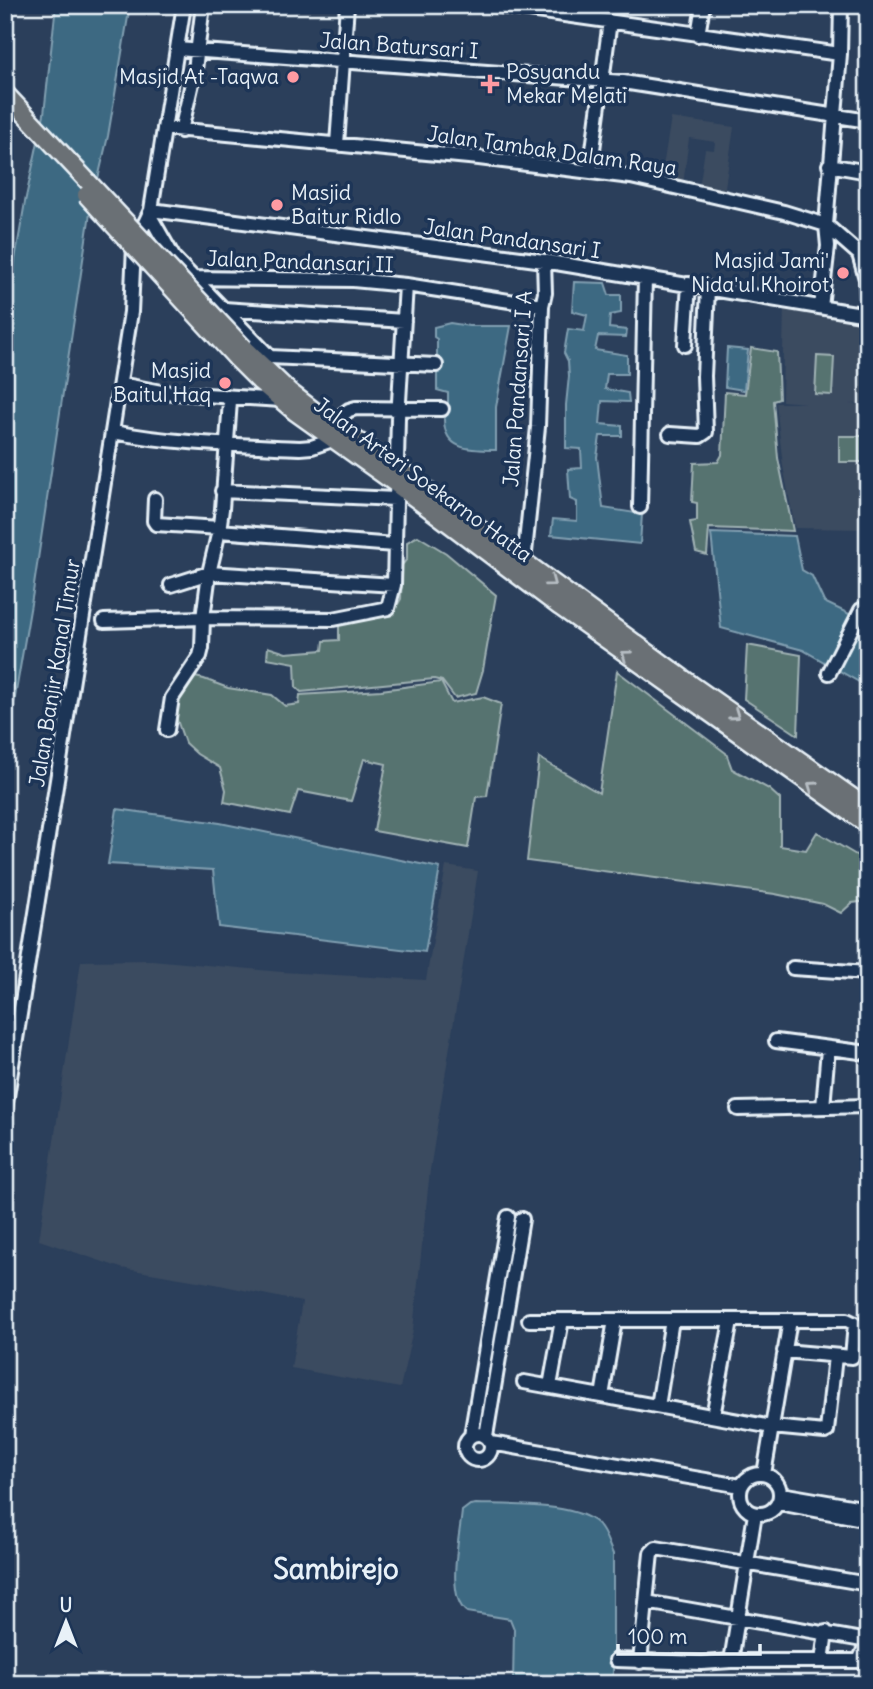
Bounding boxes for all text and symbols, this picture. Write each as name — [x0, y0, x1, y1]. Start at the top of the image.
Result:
street label: Jalan Batursari I — [319, 26, 479, 65]
place label: Posyandu Mekar Melati — [506, 58, 627, 109]
place label: Masjid At -Taqwa — [119, 63, 279, 90]
marker: Masjid At -Taqwa — [285, 69, 301, 85]
marker: Posyandu Mekar Melati — [480, 74, 500, 94]
street label: Jalan Tambak Dalam Raya — [425, 120, 679, 181]
place label: Masjid Baitur Ridlo — [291, 179, 401, 230]
marker: Masjid Baitur Ridlo — [269, 197, 285, 213]
street label: Jalan Pandansari I — [422, 213, 602, 264]
street label: Jalan Pandansari II — [206, 245, 394, 278]
place label: Masjid Jami' Nida'ul Khoirot — [691, 247, 829, 298]
marker: Masjid Jami' Nida'ul Khoirot — [835, 265, 851, 281]
street label: Jalan Pandansari I A — [497, 290, 538, 488]
place label: Masjid Baitul Haq — [113, 357, 211, 408]
marker: Masjid Baitul Haq — [217, 375, 233, 391]
street label: Jalan Arteri Soekarno Hatta — [309, 391, 538, 568]
street label: Jalan Banjir Kanal Timur — [23, 556, 86, 789]
one-way arrow — [543, 574, 555, 586]
one-way arrow — [621, 651, 634, 663]
one-way arrow — [727, 707, 740, 720]
one-way arrow — [807, 782, 820, 794]
district label: Sambirejo — [273, 1551, 399, 1587]
north arrow — [32, 1588, 102, 1658]
text: U — [60, 1593, 72, 1617]
scale bar — [618, 1612, 759, 1656]
text: 100 m — [628, 1623, 687, 1650]

